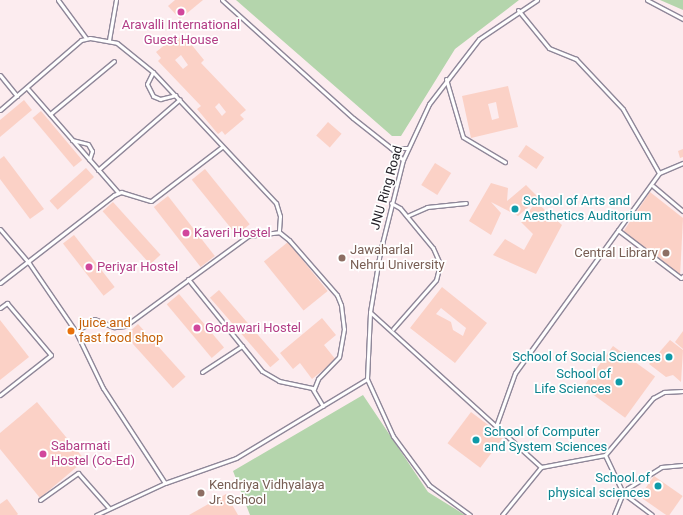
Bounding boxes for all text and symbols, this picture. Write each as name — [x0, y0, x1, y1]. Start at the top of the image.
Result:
marker: Aravalli International Guest House — [176, 7, 186, 17]
place label: Aravalli International Guest House — [122, 18, 240, 49]
street label: JNU Ring Road — [368, 144, 406, 232]
place label: School of Arts and Aesthetics Auditorium — [523, 194, 651, 225]
marker: School of Arts and Aesthetics Auditorium — [510, 204, 520, 214]
place label: Kaveri Hostel — [194, 225, 271, 241]
marker: Kaveri Hostel — [181, 228, 191, 238]
place label: Jawaharlal Nehru University — [350, 243, 445, 274]
place label: Central Library — [574, 245, 658, 261]
marker: Central Library — [661, 248, 671, 258]
marker: Jawaharlal Nehru University — [337, 253, 347, 263]
place label: Periyar Hostel — [97, 259, 178, 275]
marker: Periyar Hostel — [84, 262, 94, 272]
place label: juice and fast food shop — [79, 316, 163, 347]
place label: Godawari Hostel — [205, 320, 301, 336]
marker: Godawari Hostel — [192, 323, 202, 333]
marker: juice and fast food shop — [66, 326, 76, 336]
place label: School of Social Sciences — [512, 349, 661, 365]
marker: School of Social Sciences — [664, 352, 674, 362]
place label: School of Life Sciences — [534, 367, 611, 398]
marker: School of Life Sciences — [614, 377, 624, 387]
place label: School of Computer and System Sciences — [484, 425, 607, 456]
marker: School of Computer and System Sciences — [471, 435, 481, 445]
place label: Sabarmati Hostel (Co-Ed) — [51, 439, 135, 470]
marker: Sabarmati Hostel (Co-Ed) — [38, 449, 48, 459]
place label: School of physical sciences — [548, 471, 650, 502]
place label: Kendriya Vidhyalaya Jr. School — [209, 478, 325, 509]
marker: School of physical sciences — [653, 481, 663, 491]
marker: Kendriya Vidhyalaya Jr. School — [196, 488, 206, 498]

